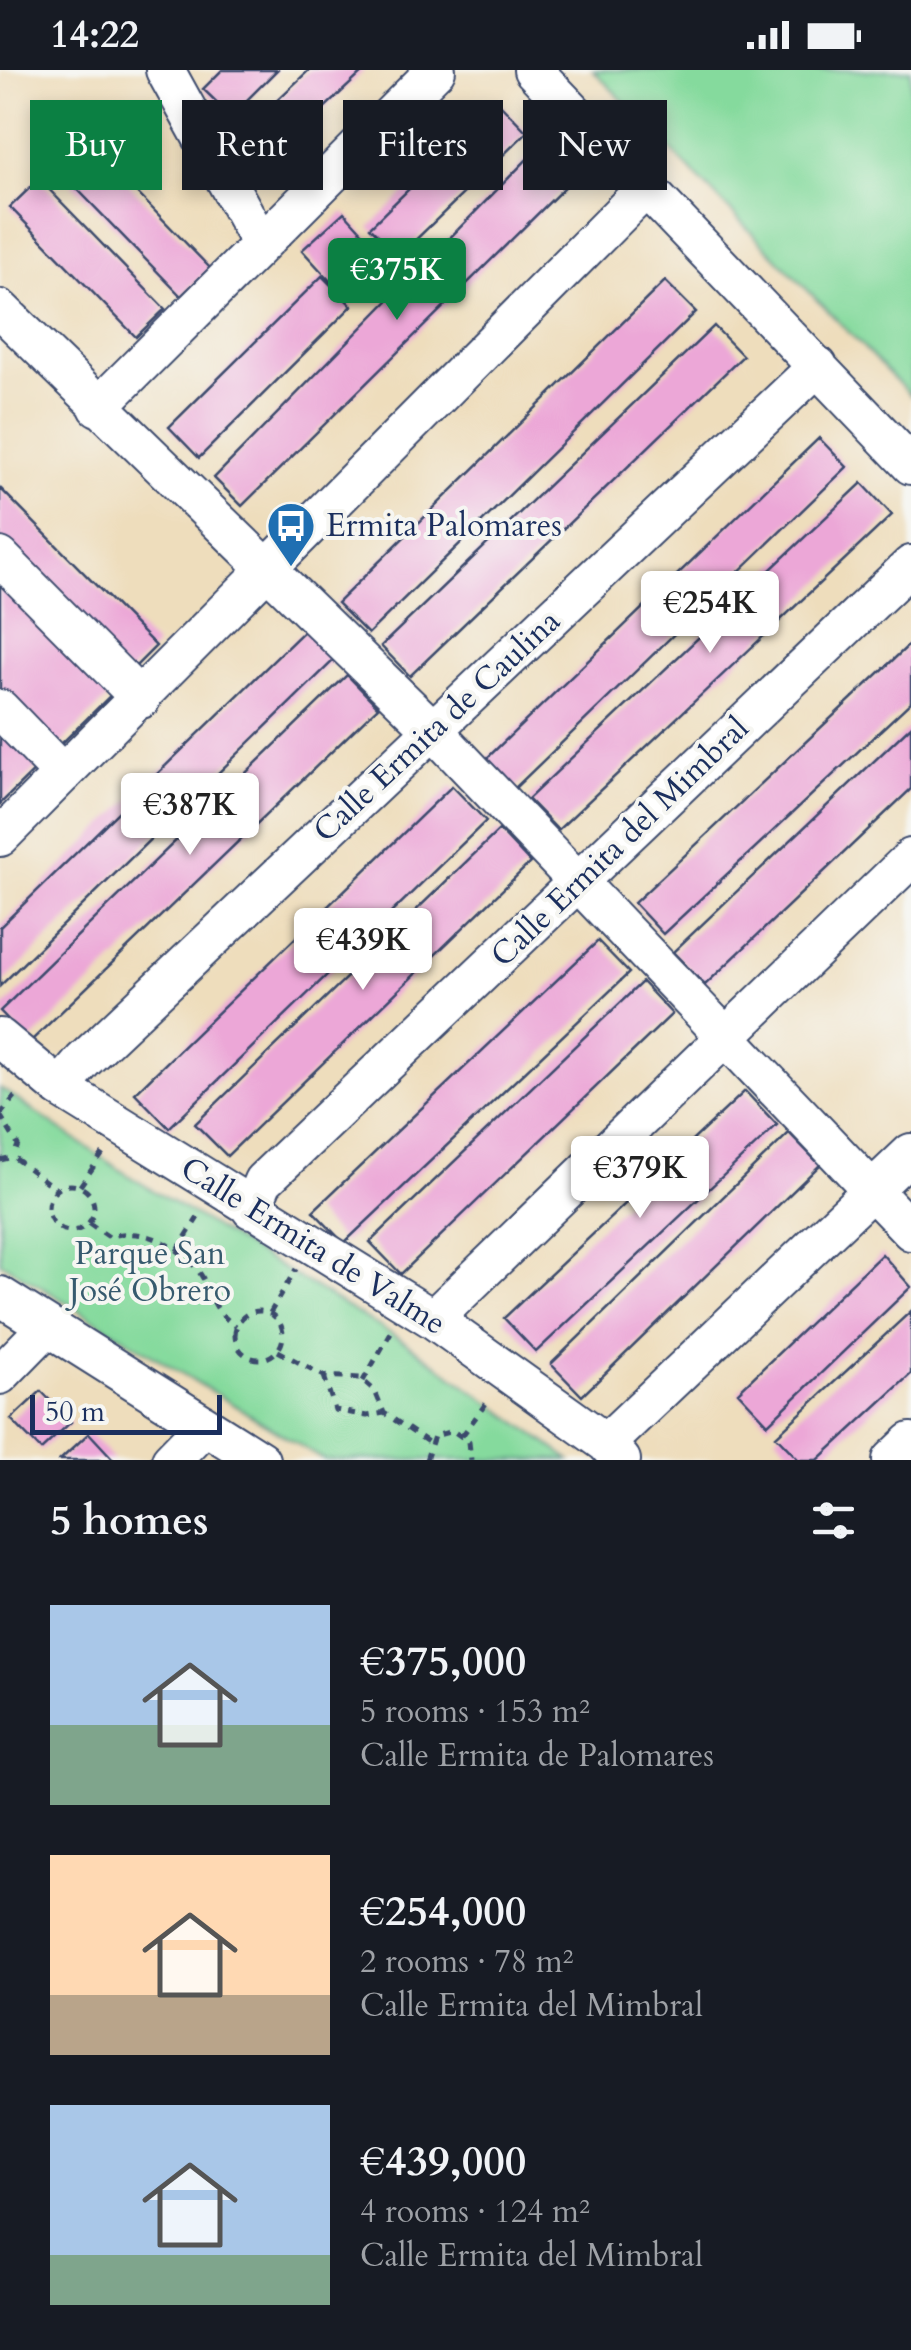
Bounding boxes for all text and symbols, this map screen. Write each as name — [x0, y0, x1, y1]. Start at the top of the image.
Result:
text: 14:22 — [50, 9, 139, 61]
chip: Buy — [30, 100, 162, 190]
chip: Rent — [182, 100, 323, 190]
chip: Filters — [343, 100, 503, 190]
chip: New — [523, 100, 667, 190]
pin: €375K — [327, 238, 467, 323]
text: €375K — [350, 248, 444, 292]
bus stop icon: Ermita Palomares — [265, 500, 317, 568]
place label: Ermita Palomares — [326, 504, 562, 548]
pin: €254K — [640, 571, 780, 656]
text: €254K — [663, 581, 757, 625]
street label: Calle Ermita de Caulina — [304, 600, 570, 852]
street label: Calle Ermita del Mimbral — [481, 707, 759, 977]
pin: €387K — [120, 773, 260, 858]
text: €387K — [143, 783, 237, 827]
pin: €439K — [293, 908, 433, 993]
text: €439K — [316, 918, 410, 962]
pin: €379K — [570, 1136, 710, 1221]
text: €379K — [593, 1146, 687, 1190]
street label: Calle Ermita de Valme — [172, 1147, 454, 1345]
park label: Parque San José Obrero — [65, 1232, 231, 1313]
scale bar — [30, 1390, 222, 1434]
text: 50 m — [45, 1393, 105, 1431]
text: 5 homes — [50, 1492, 208, 1549]
icon: filters — [806, 1493, 861, 1548]
text: €375,000 — [360, 1633, 526, 1690]
icon: home — [130, 1645, 250, 1765]
text: 5 rooms · 153 m² — [360, 1690, 590, 1734]
text: Calle Ermita de Palomares — [360, 1734, 714, 1778]
text: €254,000 — [360, 1883, 526, 1940]
icon: home — [130, 1895, 250, 2015]
text: 2 rooms · 78 m² — [360, 1940, 573, 1984]
text: Calle Ermita del Mimbral — [360, 1984, 703, 2028]
text: €439,000 — [360, 2133, 526, 2190]
icon: home — [130, 2145, 250, 2265]
text: 4 rooms · 124 m² — [360, 2190, 590, 2234]
text: Calle Ermita del Mimbral — [360, 2234, 703, 2278]

